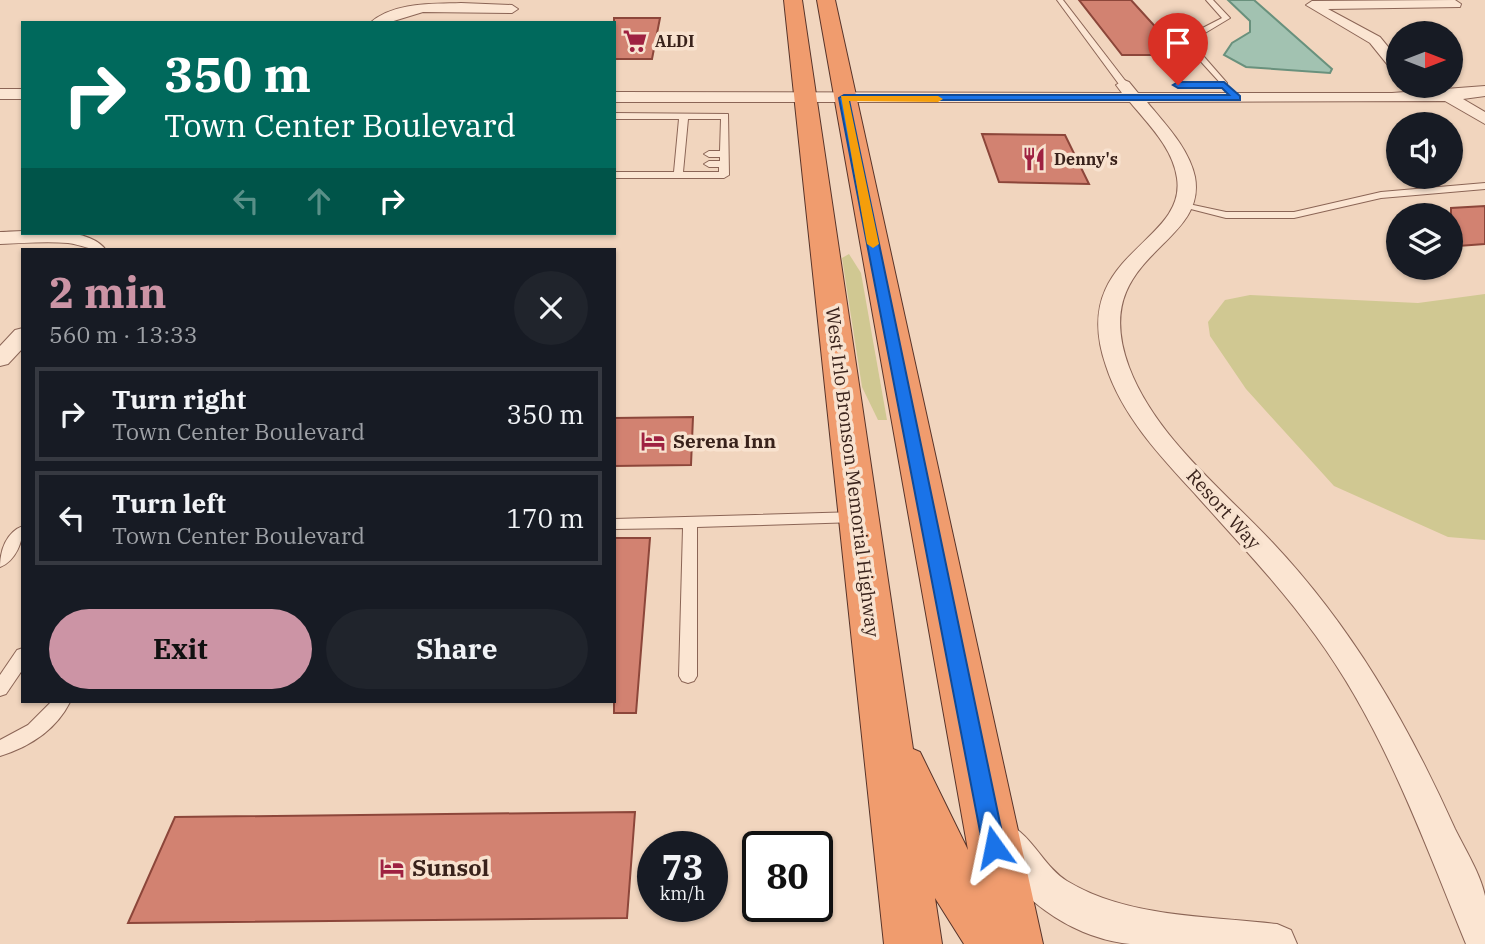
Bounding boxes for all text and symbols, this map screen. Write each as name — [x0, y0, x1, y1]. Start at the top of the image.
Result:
pin — [1148, 13, 1208, 85]
north arrow — [1386, 21, 1463, 98]
map controls — [1386, 21, 1463, 280]
icon: arrive — [1159, 24, 1197, 62]
supermarket icon: ALDI — [621, 27, 649, 55]
place label: ALDI — [655, 31, 694, 51]
text: 350 m — [164, 42, 311, 105]
icon: right — [49, 49, 140, 140]
text: Town Center Boulevard — [164, 104, 516, 146]
button: sound — [1386, 112, 1463, 189]
restaurant icon: Denny's — [1020, 145, 1048, 173]
place label: Denny's — [1054, 149, 1118, 169]
icon: left — [227, 182, 265, 220]
icon: ahead — [300, 182, 338, 220]
icon: right — [373, 182, 411, 220]
button: layers — [1386, 203, 1463, 280]
text: 2 min — [49, 265, 167, 320]
button: close — [514, 271, 588, 345]
street label: West Irlo Bronson Memorial Highway — [821, 305, 885, 639]
text: 560 m · 13:33 — [49, 319, 198, 349]
text: Turn right — [112, 382, 246, 416]
icon: right — [53, 395, 91, 433]
text: 350 m — [506, 397, 584, 431]
text: Town Center Boulevard — [112, 416, 365, 446]
hotel icon: Serena Inn — [639, 427, 667, 455]
place label: Serena Inn — [673, 429, 777, 453]
street label: Resort Way — [1182, 464, 1267, 555]
text: Turn left — [112, 486, 226, 520]
icon: left — [53, 499, 91, 537]
text: 170 m — [506, 501, 584, 535]
text: Town Center Boulevard — [112, 520, 365, 550]
button: Exit — [49, 609, 312, 689]
button: Share — [326, 609, 588, 689]
position arrow — [957, 810, 1031, 884]
speed limit sign: 80 — [742, 831, 833, 922]
text: 73 — [661, 844, 704, 890]
place label: Sunsol — [412, 852, 489, 882]
hotel icon: Sunsol — [378, 854, 406, 882]
text: km/h — [660, 882, 705, 905]

